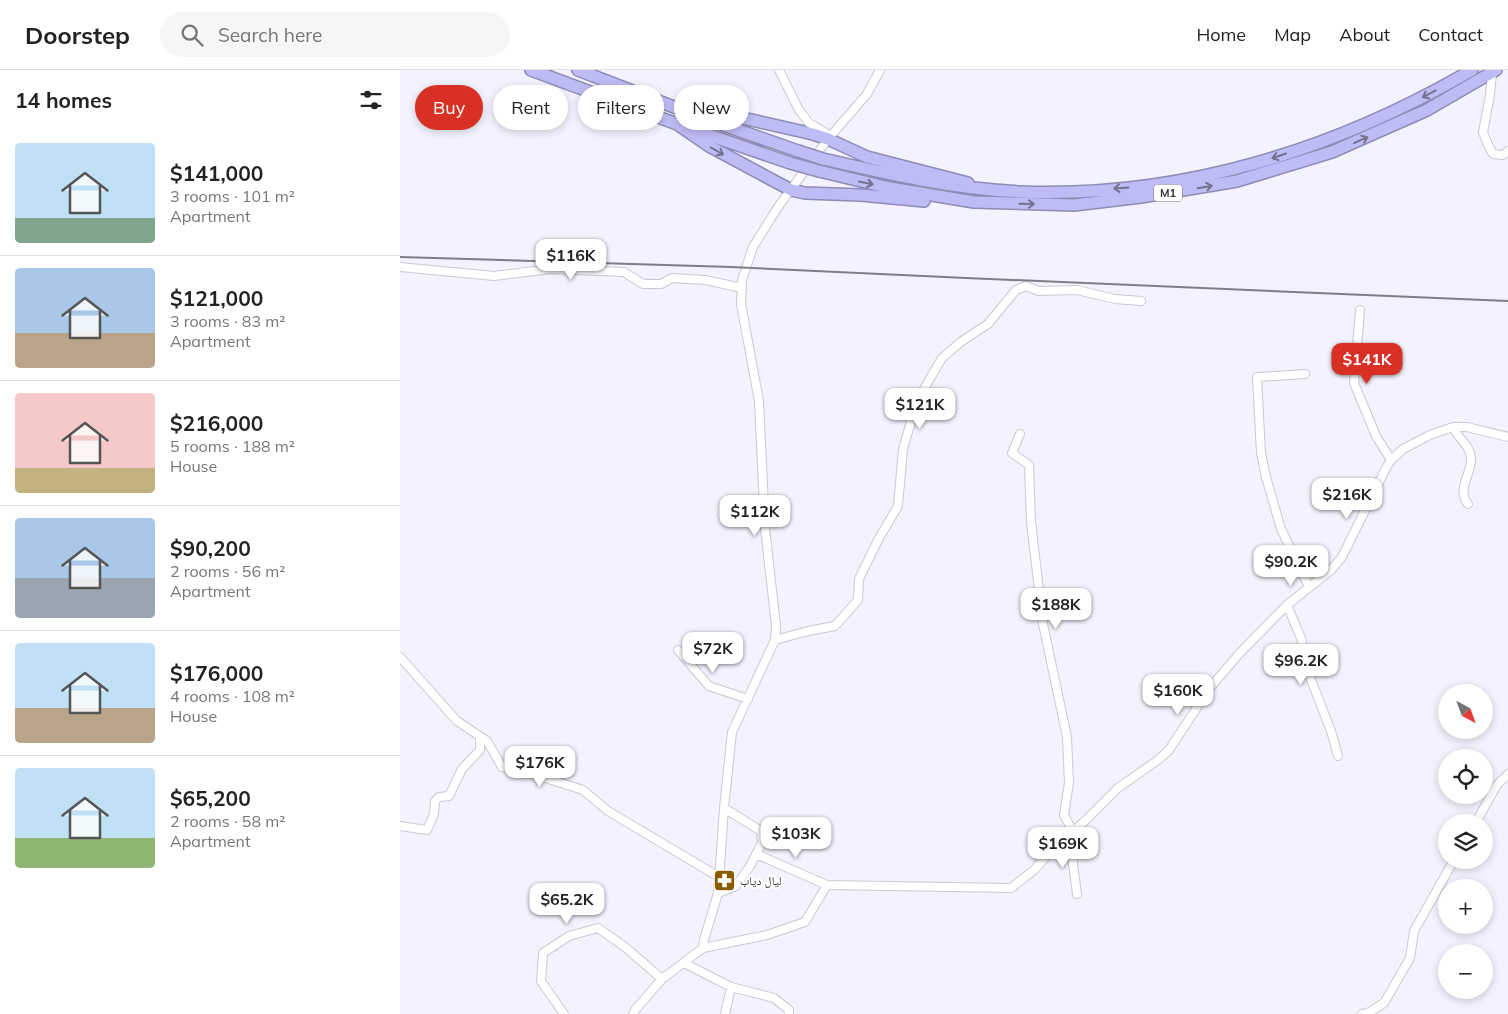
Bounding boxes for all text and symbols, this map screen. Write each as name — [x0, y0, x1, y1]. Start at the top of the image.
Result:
search box — [160, 12, 510, 57]
text: Doorstep — [25, 20, 130, 50]
icon: search — [178, 21, 206, 49]
text: Search here — [218, 23, 322, 47]
text: Home — [1196, 23, 1246, 46]
text: Map — [1274, 23, 1311, 46]
text: About — [1339, 23, 1390, 46]
text: Contact — [1418, 23, 1483, 46]
chip: Buy — [415, 85, 483, 130]
chip: Rent — [493, 85, 568, 130]
chip: Filters — [578, 85, 664, 130]
chip: New — [674, 85, 749, 130]
icon: filters — [357, 86, 385, 114]
text: 14 homes — [15, 87, 112, 113]
one-way arrow — [1423, 90, 1437, 100]
one-way arrow — [1353, 134, 1368, 144]
one-way arrow — [710, 146, 724, 156]
one-way arrow — [1272, 152, 1288, 162]
text: $141,000 — [170, 160, 263, 186]
icon: home — [55, 163, 115, 223]
one-way arrow — [858, 179, 874, 188]
one-way arrow — [1197, 181, 1213, 191]
one-way arrow — [1113, 184, 1129, 193]
road number: M1 — [1154, 185, 1182, 202]
text: 3 rooms · 101 m² — [170, 186, 295, 206]
one-way arrow — [1019, 199, 1035, 208]
text: Apartment — [170, 206, 251, 226]
pin: $116K — [536, 238, 606, 281]
text: $116K — [546, 245, 596, 265]
text: $121,000 — [170, 285, 263, 311]
icon: home — [55, 288, 115, 348]
text: 3 rooms · 83 m² — [170, 311, 285, 331]
text: Apartment — [170, 331, 251, 351]
pin: $141K — [1332, 342, 1402, 385]
text: $141K — [1342, 349, 1392, 369]
pin: $121K — [885, 388, 955, 430]
text: $121K — [895, 394, 945, 414]
text: $216,000 — [170, 410, 263, 436]
icon: home — [55, 413, 115, 473]
text: 5 rooms · 188 m² — [170, 436, 295, 456]
text: House — [170, 456, 217, 476]
pin: $216K — [1312, 478, 1382, 520]
text: $216K — [1322, 484, 1372, 504]
pin: $112K — [720, 494, 790, 537]
text: $112K — [730, 501, 780, 521]
text: $90,200 — [170, 535, 251, 561]
icon: home — [55, 538, 115, 598]
pin: $90.2K — [1250, 544, 1332, 587]
text: $90.2K — [1264, 551, 1318, 571]
text: 2 rooms · 56 m² — [170, 561, 285, 581]
text: Apartment — [170, 581, 251, 601]
pin: $188K — [1021, 588, 1091, 630]
text: $188K — [1031, 594, 1081, 614]
pin: $72K — [683, 632, 743, 674]
text: $72K — [693, 638, 733, 658]
pin: $96.2K — [1260, 644, 1342, 686]
text: $96.2K — [1274, 650, 1328, 670]
text: $176,000 — [170, 660, 263, 686]
icon: home — [55, 663, 115, 723]
pin: $160K — [1143, 674, 1213, 716]
text: $160K — [1153, 680, 1203, 700]
north arrow — [1438, 684, 1492, 739]
map controls — [1438, 684, 1493, 999]
text: 4 rooms · 108 m² — [170, 686, 295, 706]
text: House — [170, 706, 217, 726]
pin: $176K — [505, 746, 575, 788]
button: locate — [1438, 749, 1493, 804]
text: $176K — [515, 752, 565, 772]
text: $65,200 — [170, 785, 251, 811]
icon: home — [55, 788, 115, 848]
text: 2 rooms · 58 m² — [170, 811, 285, 831]
button: layers — [1438, 814, 1493, 869]
pin: $103K — [761, 816, 831, 859]
text: $103K — [771, 823, 821, 843]
pin: $169K — [1028, 826, 1098, 869]
text: Apartment — [170, 831, 251, 851]
text: $169K — [1038, 833, 1088, 853]
pharmacy icon: ليال دياب — [712, 869, 736, 893]
place label: ليال دياب — [740, 873, 782, 888]
button: + — [1438, 879, 1493, 934]
pin: $65.2K — [526, 882, 608, 925]
text: $65.2K — [540, 889, 594, 909]
button: − — [1438, 944, 1493, 999]

